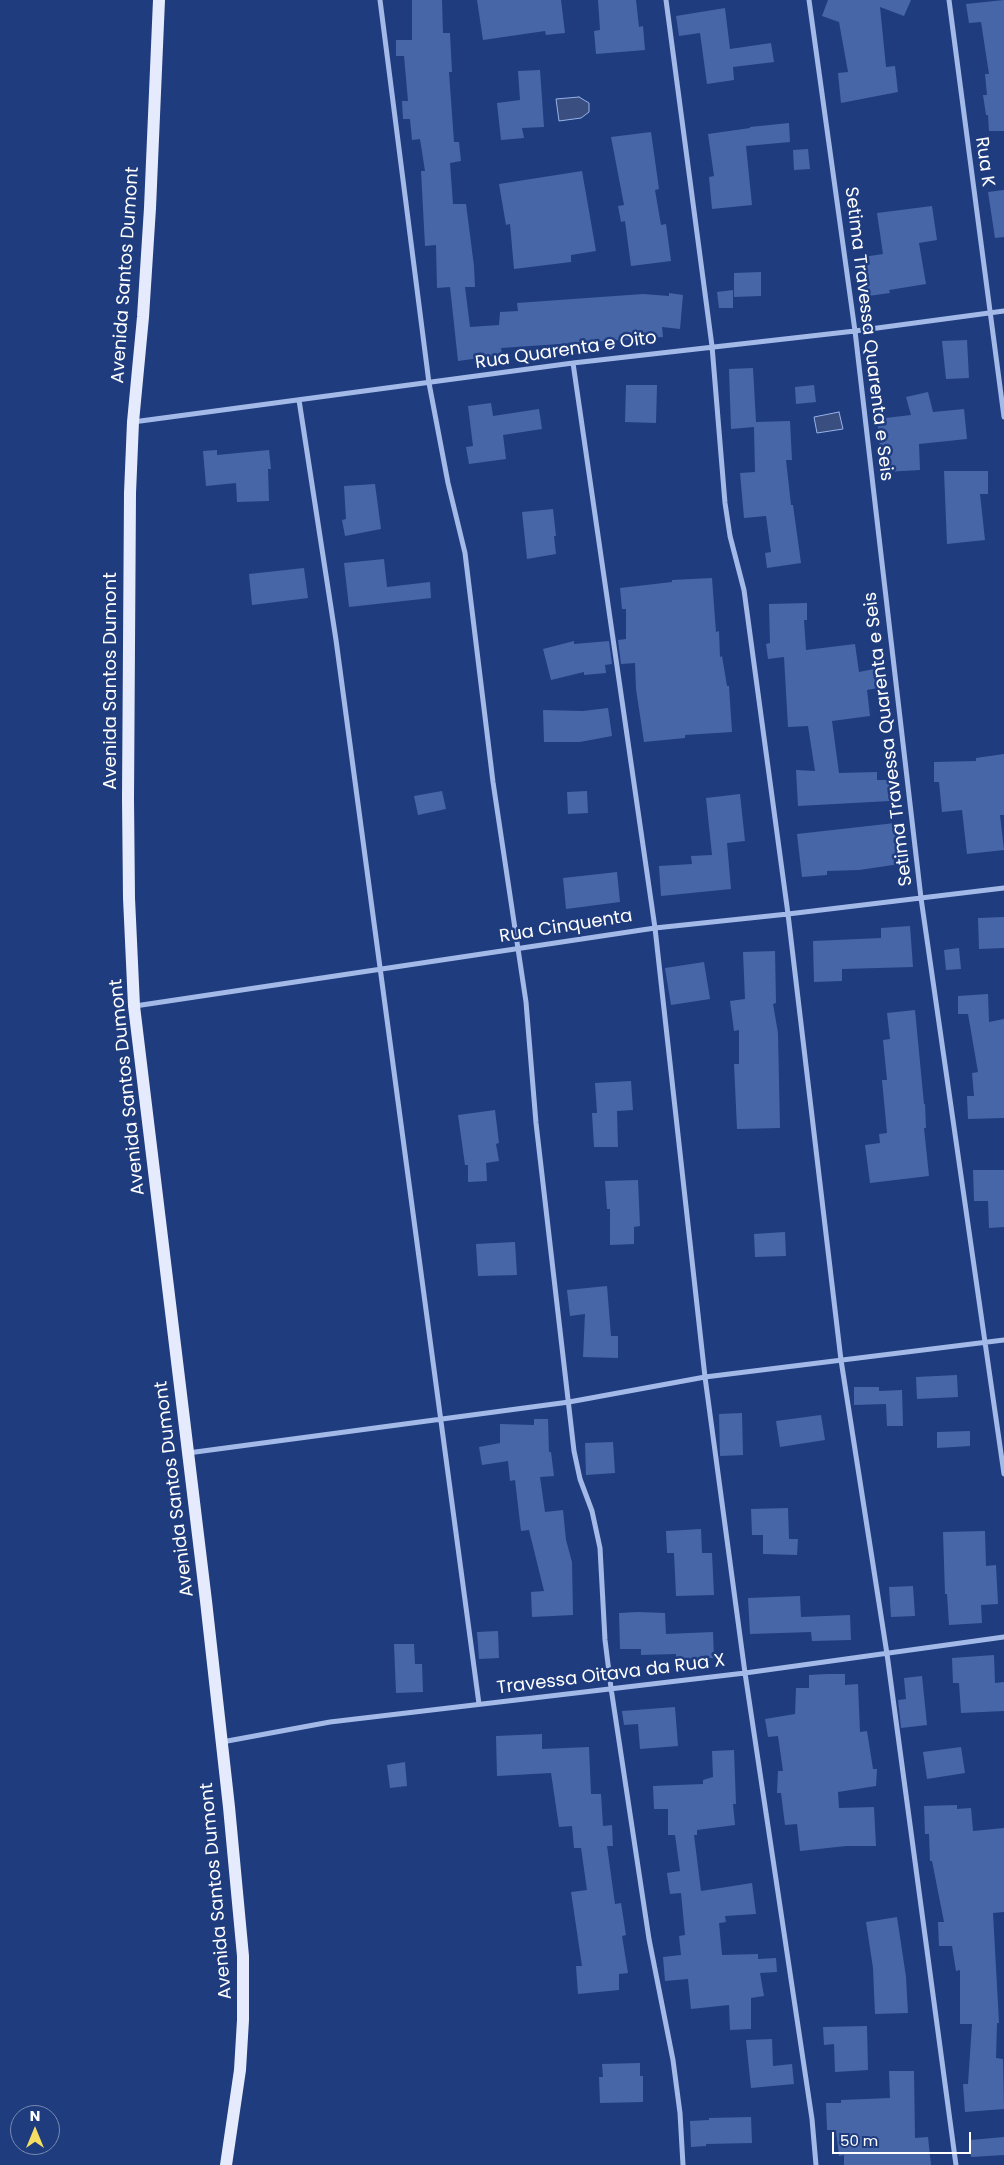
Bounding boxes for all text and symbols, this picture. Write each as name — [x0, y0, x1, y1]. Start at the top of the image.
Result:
street label: Rua K — [970, 136, 998, 188]
street label: Avenida Santos Dumont — [108, 166, 144, 384]
street label: Setima Travessa Quarenta e Seis — [839, 186, 897, 482]
street label: Rua Quarenta e Oito — [474, 328, 658, 374]
street label: Avenida Santos Dumont — [100, 572, 122, 790]
street label: Setima Travessa Quarenta e Seis — [860, 591, 918, 887]
street label: Rua Cinquenta — [498, 906, 634, 948]
street label: Avenida Santos Dumont — [106, 978, 150, 1196]
street label: Avenida Santos Dumont — [151, 1380, 199, 1598]
street label: Travessa Oitava da Rua X — [496, 1650, 726, 1700]
street label: Avenida Santos Dumont — [197, 1782, 237, 2000]
north arrow — [10, 2105, 60, 2155]
text: N — [30, 2106, 40, 2126]
scale bar — [834, 2122, 973, 2154]
text: 50 m — [840, 2130, 878, 2151]

